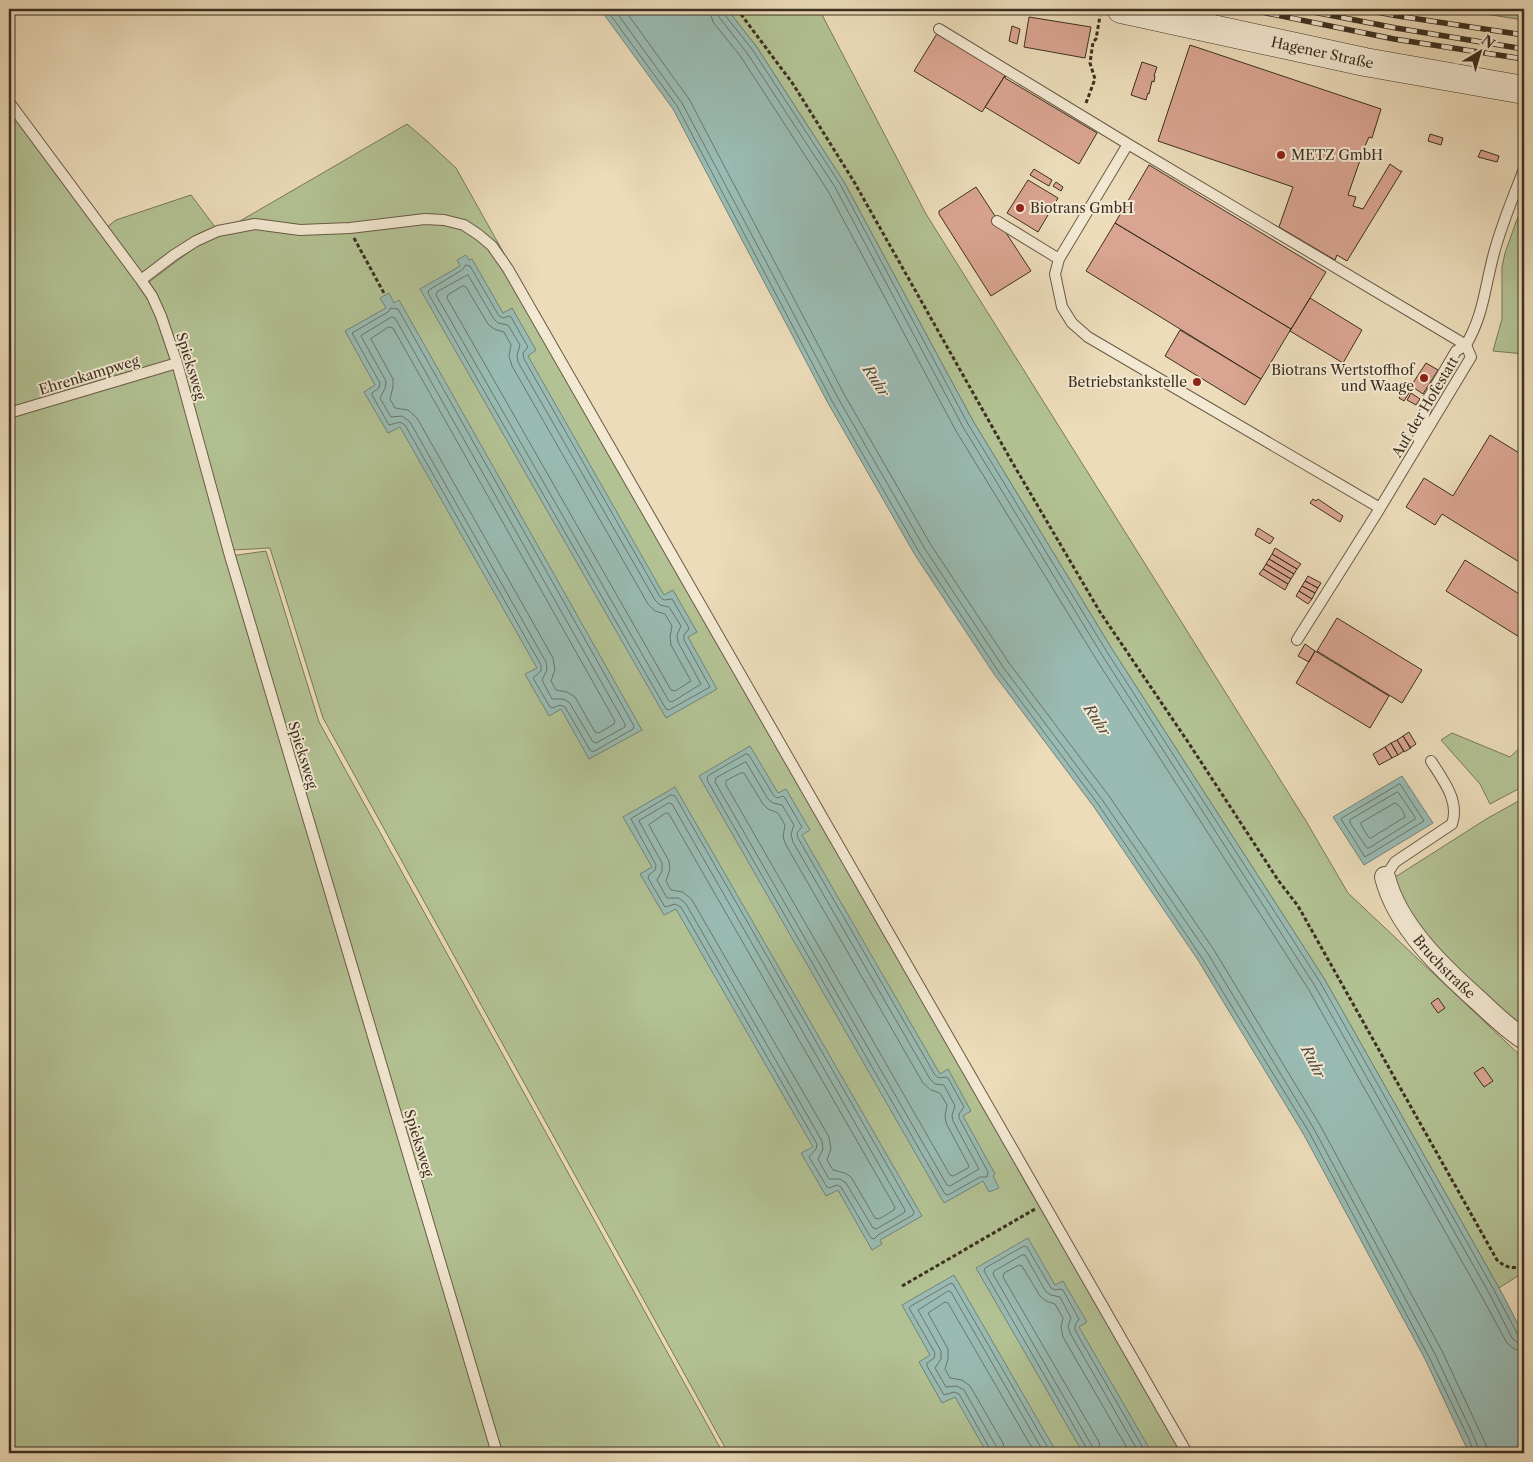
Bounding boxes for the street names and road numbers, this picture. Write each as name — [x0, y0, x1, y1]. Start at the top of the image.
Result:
street label: Hagener Straße — [1269, 33, 1375, 72]
street label: Spieksweg — [172, 330, 210, 403]
street label: Ehrenkampweg — [37, 351, 142, 399]
street label: Auf der Hofestatt — [1387, 353, 1462, 462]
street label: Spieksweg — [284, 719, 322, 792]
street label: Bruchstraße — [1409, 931, 1479, 1003]
street label: Spieksweg — [400, 1107, 438, 1180]

